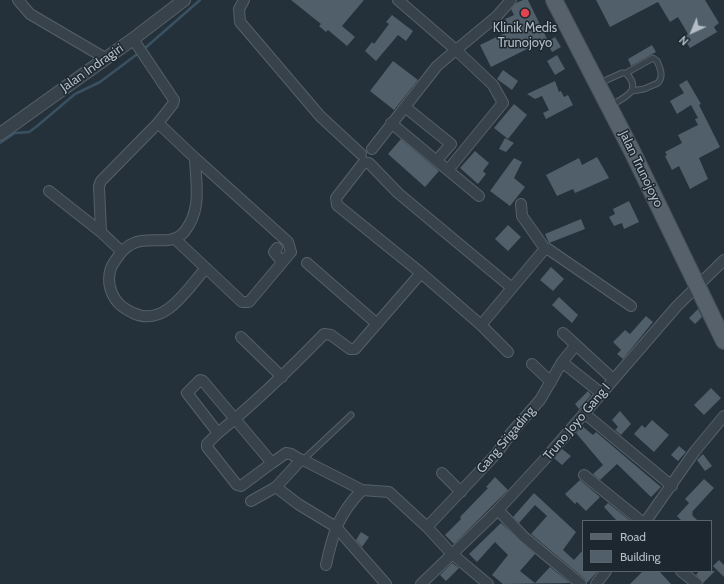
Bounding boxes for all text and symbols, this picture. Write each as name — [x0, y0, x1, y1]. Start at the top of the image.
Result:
marker: Klinik Medis Trunojoyo — [519, 7, 531, 19]
north arrow — [672, 12, 712, 52]
place label: Klinik Medis Trunojoyo — [493, 20, 557, 51]
text: N — [676, 33, 691, 48]
street label: Jalan Indragiri — [58, 41, 126, 95]
street label: Jalan Trunojoyo — [616, 128, 666, 210]
street label: Truno Joyo Gang I — [540, 380, 614, 464]
street label: Gang Srigading — [474, 403, 538, 477]
legend — [582, 520, 712, 572]
text: Road — [620, 529, 646, 544]
text: Building — [620, 549, 661, 564]

